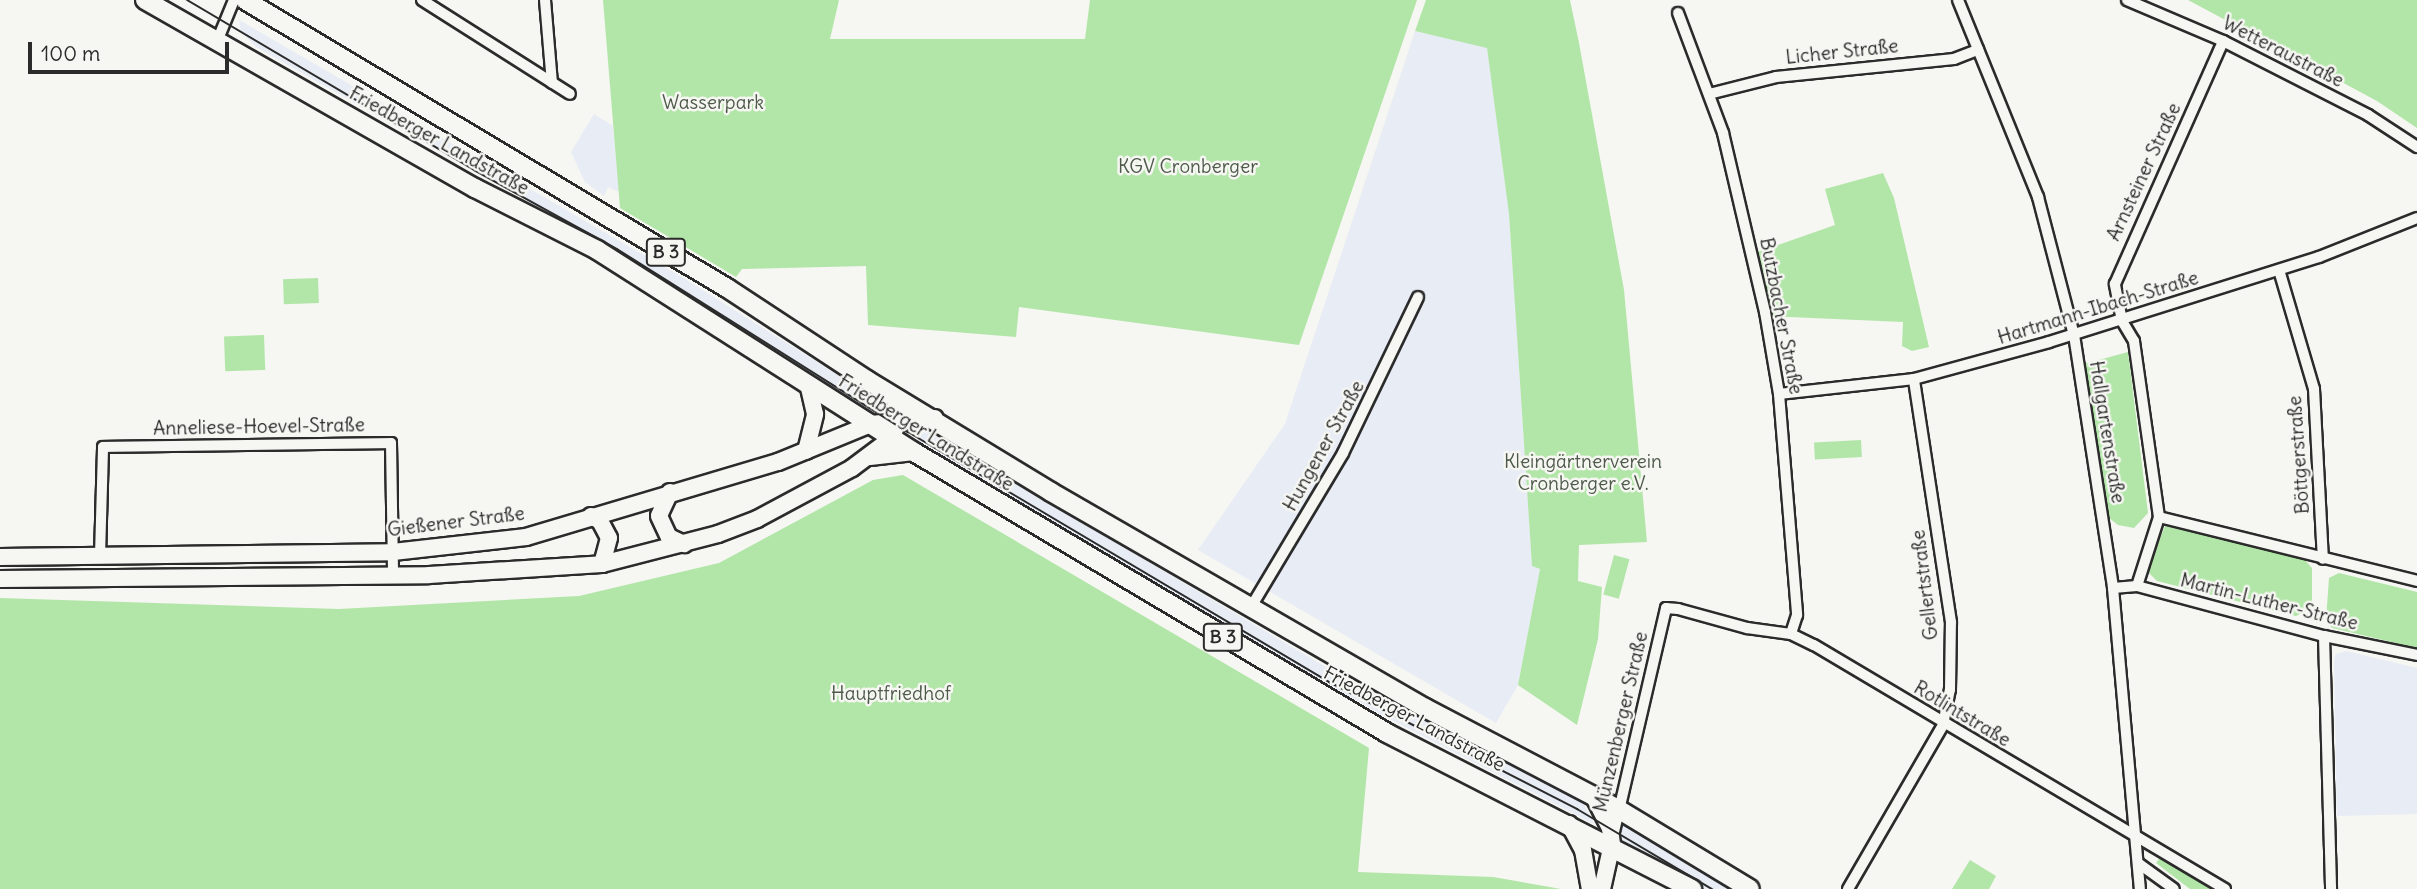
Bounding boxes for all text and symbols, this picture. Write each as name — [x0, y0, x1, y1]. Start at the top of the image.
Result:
street label: Wetteraustraße — [2219, 12, 2347, 92]
scale bar — [32, 28, 233, 72]
street label: Licher Straße — [1784, 35, 1900, 69]
text: 100 m — [41, 40, 100, 67]
street label: Friedberger Landstraße — [345, 82, 533, 200]
park label: Wasserpark — [662, 92, 764, 114]
street label: Arnsteiner Straße — [2102, 99, 2186, 245]
park label: KGV Cronberger — [1118, 156, 1258, 178]
street label: Butzbacher Straße — [1755, 236, 1807, 396]
road number: B 3 — [645, 238, 687, 266]
street label: Hartmann-Ibach-Straße — [1995, 267, 2201, 349]
street label: Hallgartenstraße — [2085, 359, 2129, 505]
street label: Friedberger Landstraße — [834, 370, 1018, 496]
street label: Hungener Straße — [1279, 377, 1369, 515]
street label: Böttgerstraße — [2283, 395, 2315, 515]
street label: Anneliese-Hoevel-Straße — [153, 414, 365, 440]
park label: Kleingärtnerverein Cronberger e.V. — [1504, 451, 1662, 495]
street label: Gießener Straße — [386, 502, 526, 542]
street label: Gellertstraße — [1907, 529, 1943, 641]
street label: Martin-Luther-Straße — [2178, 569, 2360, 635]
road number: B 3 — [1202, 622, 1244, 652]
street label: Münzenberger Straße — [1589, 630, 1653, 814]
street label: Friedberger Landstraße — [1319, 662, 1509, 776]
street label: Rotlintstraße — [1910, 676, 2014, 752]
park label: Hauptfriedhof — [831, 683, 951, 705]

